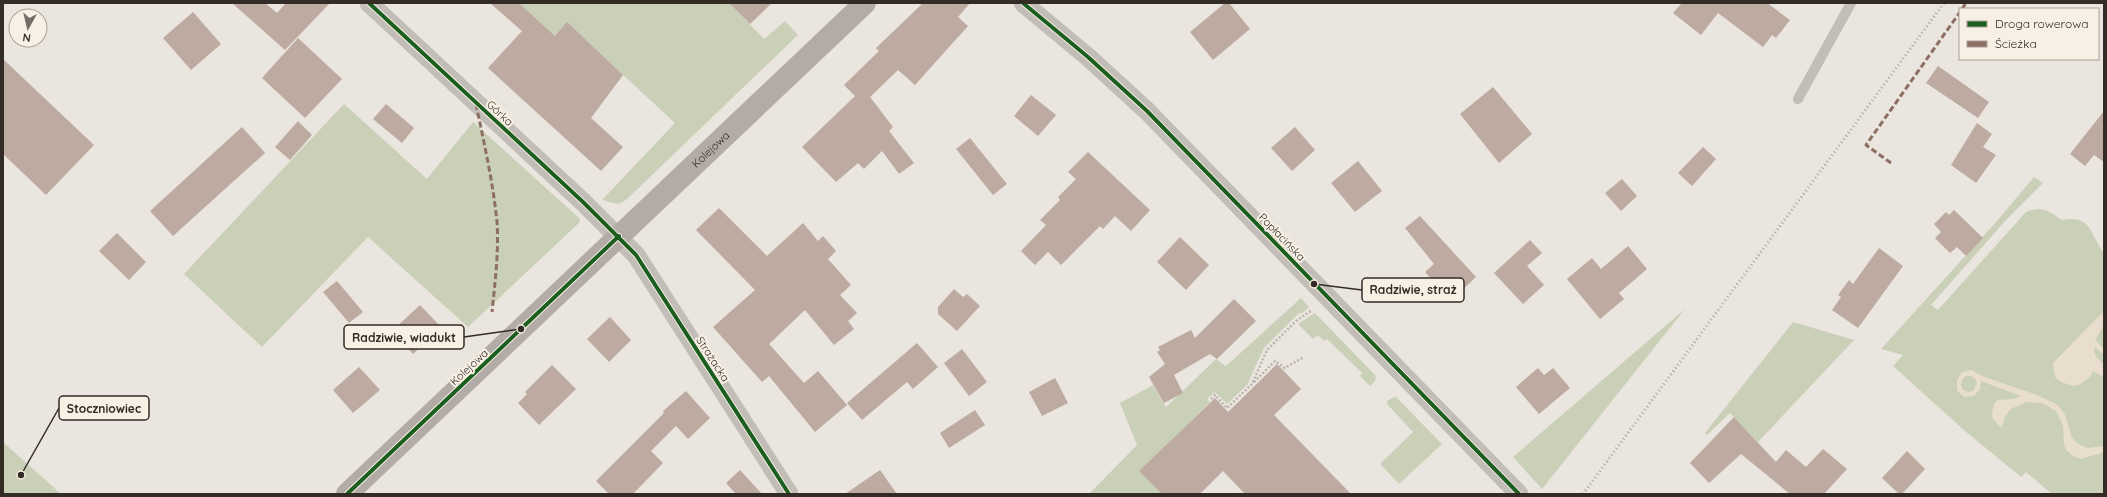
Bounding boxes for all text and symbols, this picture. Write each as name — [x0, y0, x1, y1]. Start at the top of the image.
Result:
north arrow — [8, 8, 48, 48]
legend — [1959, 8, 2099, 60]
text: Droga rowerowa — [1995, 16, 2089, 31]
text: N — [22, 30, 32, 45]
text: Ścieżka — [1995, 36, 2037, 51]
street label: Górka — [484, 97, 516, 129]
street label: Kolejowa — [689, 128, 733, 171]
street label: Popłacińska — [1256, 210, 1308, 264]
callout: Radziwie, straż — [1362, 278, 1464, 302]
text: Radziwie, straż — [1370, 282, 1457, 297]
callout: Radziwie, wiadukt — [344, 325, 464, 349]
text: Radziwie, wiadukt — [352, 330, 456, 345]
street label: Strażacka — [693, 334, 733, 384]
street label: Kolejowa — [447, 346, 491, 388]
callout: Stoczniowiec — [59, 396, 149, 420]
text: Stoczniowiec — [67, 401, 141, 416]

